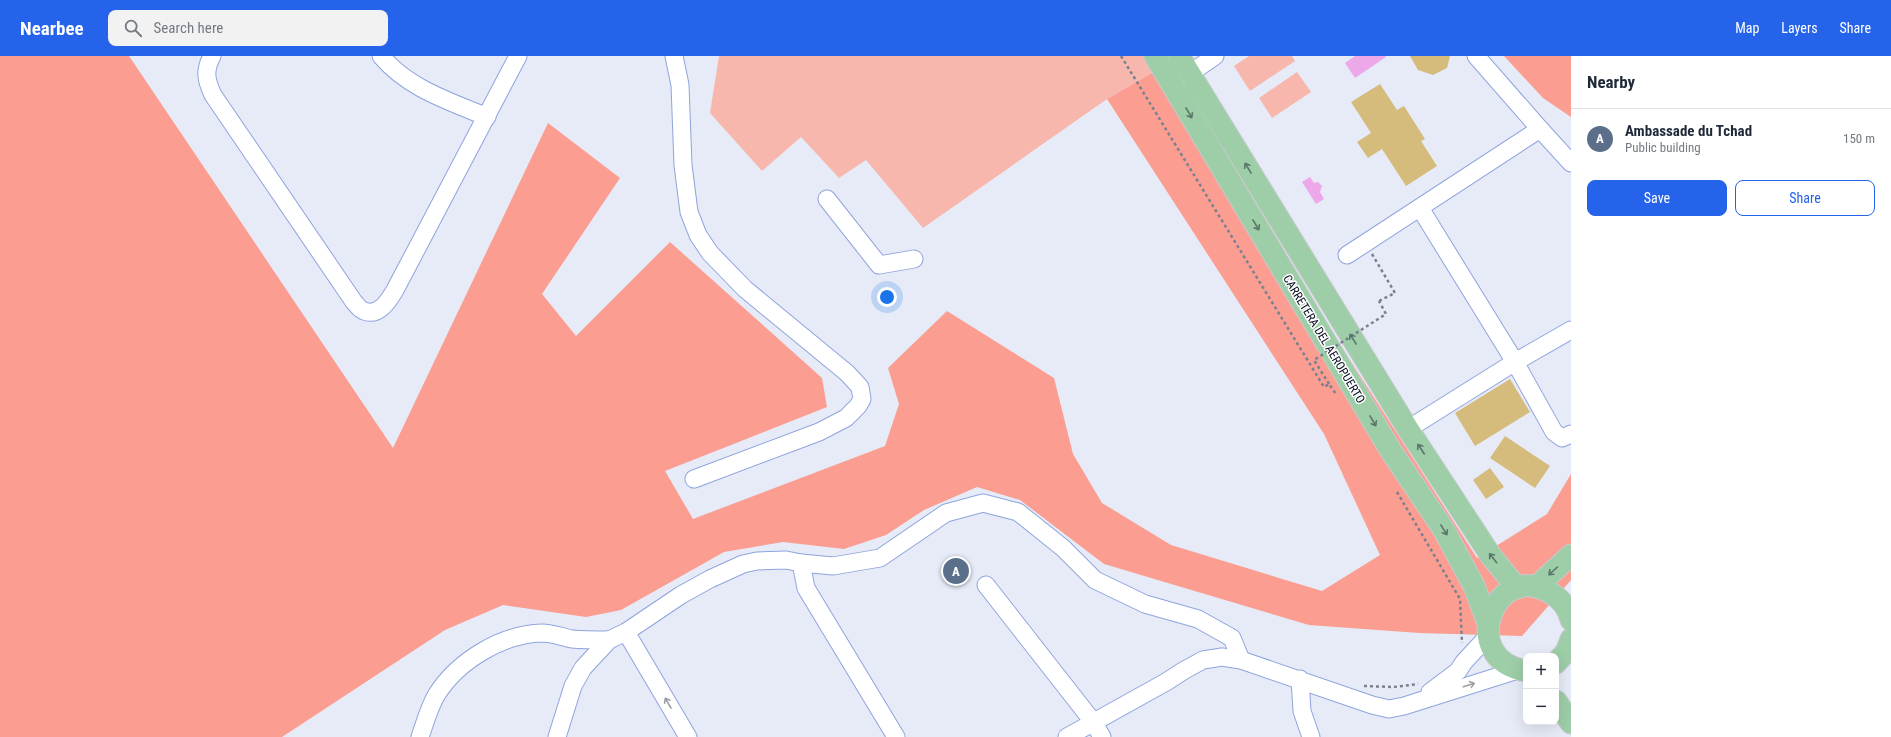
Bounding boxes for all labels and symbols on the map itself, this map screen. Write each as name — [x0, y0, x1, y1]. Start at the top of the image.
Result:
one-way arrow — [1186, 107, 1194, 119]
one-way arrow — [1244, 163, 1252, 174]
one-way arrow — [1252, 219, 1260, 231]
street label: CARRETERA DEL AEROPUERTO — [1280, 272, 1368, 406]
your location — [877, 287, 897, 307]
one-way arrow — [1348, 333, 1356, 345]
one-way arrow — [1369, 415, 1377, 426]
one-way arrow — [1417, 443, 1425, 455]
one-way arrow — [1440, 524, 1448, 536]
one-way arrow — [1488, 552, 1497, 563]
pin: A — [943, 556, 969, 586]
one-way arrow — [1549, 566, 1559, 575]
one-way arrow — [1462, 681, 1475, 688]
one-way arrow — [663, 697, 671, 709]

